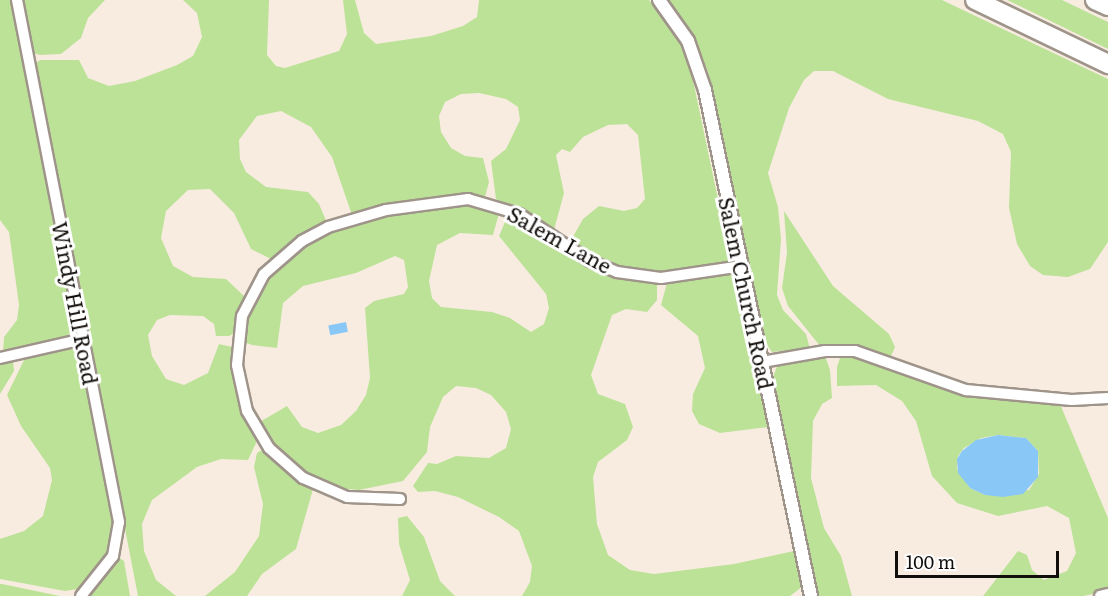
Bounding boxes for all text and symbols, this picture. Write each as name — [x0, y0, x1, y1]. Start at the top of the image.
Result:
street label: Salem Church Road — [714, 195, 780, 391]
street label: Salem Lane — [504, 200, 616, 278]
street label: Windy Hill Road — [48, 219, 104, 387]
scale bar — [898, 539, 1062, 577]
text: 100 m — [906, 548, 955, 575]

